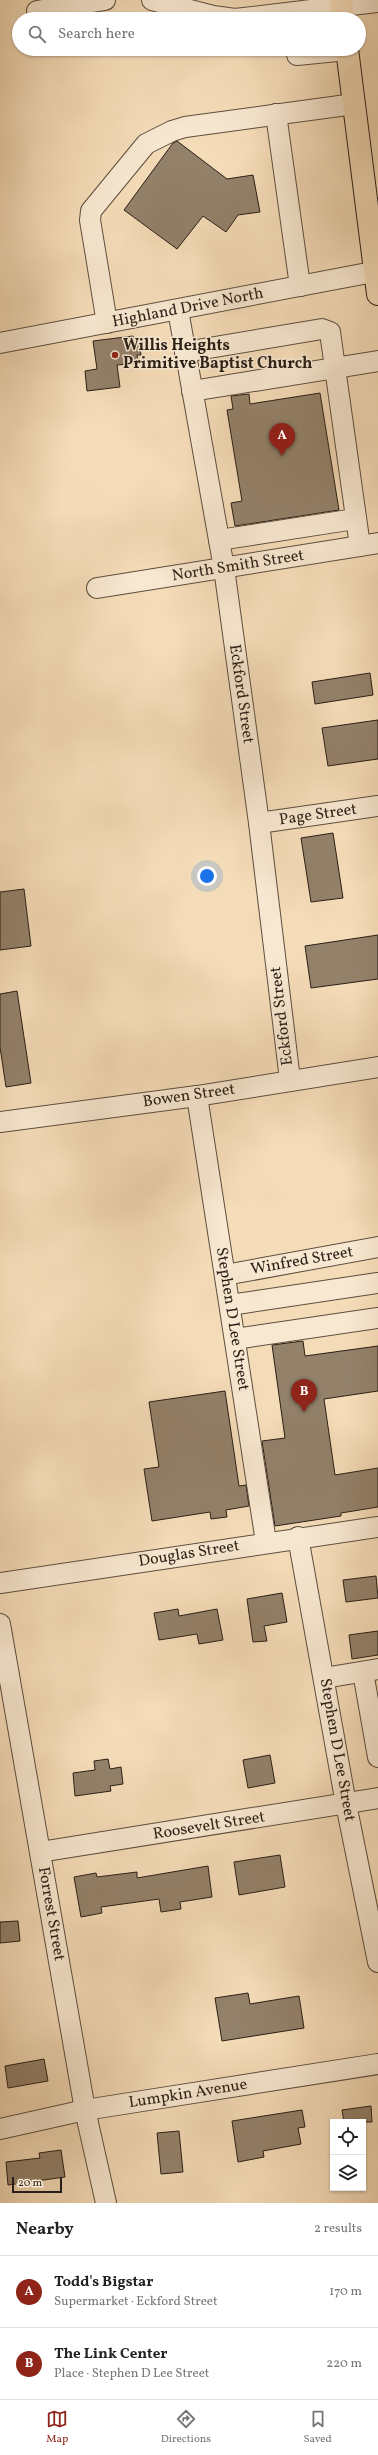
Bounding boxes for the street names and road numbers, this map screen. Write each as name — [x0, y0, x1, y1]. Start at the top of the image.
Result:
street label: Highland Drive North — [110, 283, 266, 333]
street label: North Smith Street — [170, 545, 306, 587]
street label: Eckford Street — [223, 643, 259, 745]
street label: Page Street — [278, 799, 359, 831]
street label: Eckford Street — [265, 965, 299, 1067]
street label: Bowen Street — [142, 1079, 237, 1113]
street label: Winfred Street — [249, 1241, 355, 1281]
street label: Stephen D Lee Street — [210, 1246, 254, 1393]
street label: Douglas Street — [137, 1535, 242, 1573]
street label: Stephen D Lee Street — [314, 1677, 360, 1824]
street label: Roosevelt Street — [151, 1806, 267, 1846]
street label: Forrest Street — [32, 1865, 70, 1963]
street label: Lumpkin Avenue — [127, 2074, 249, 2114]

